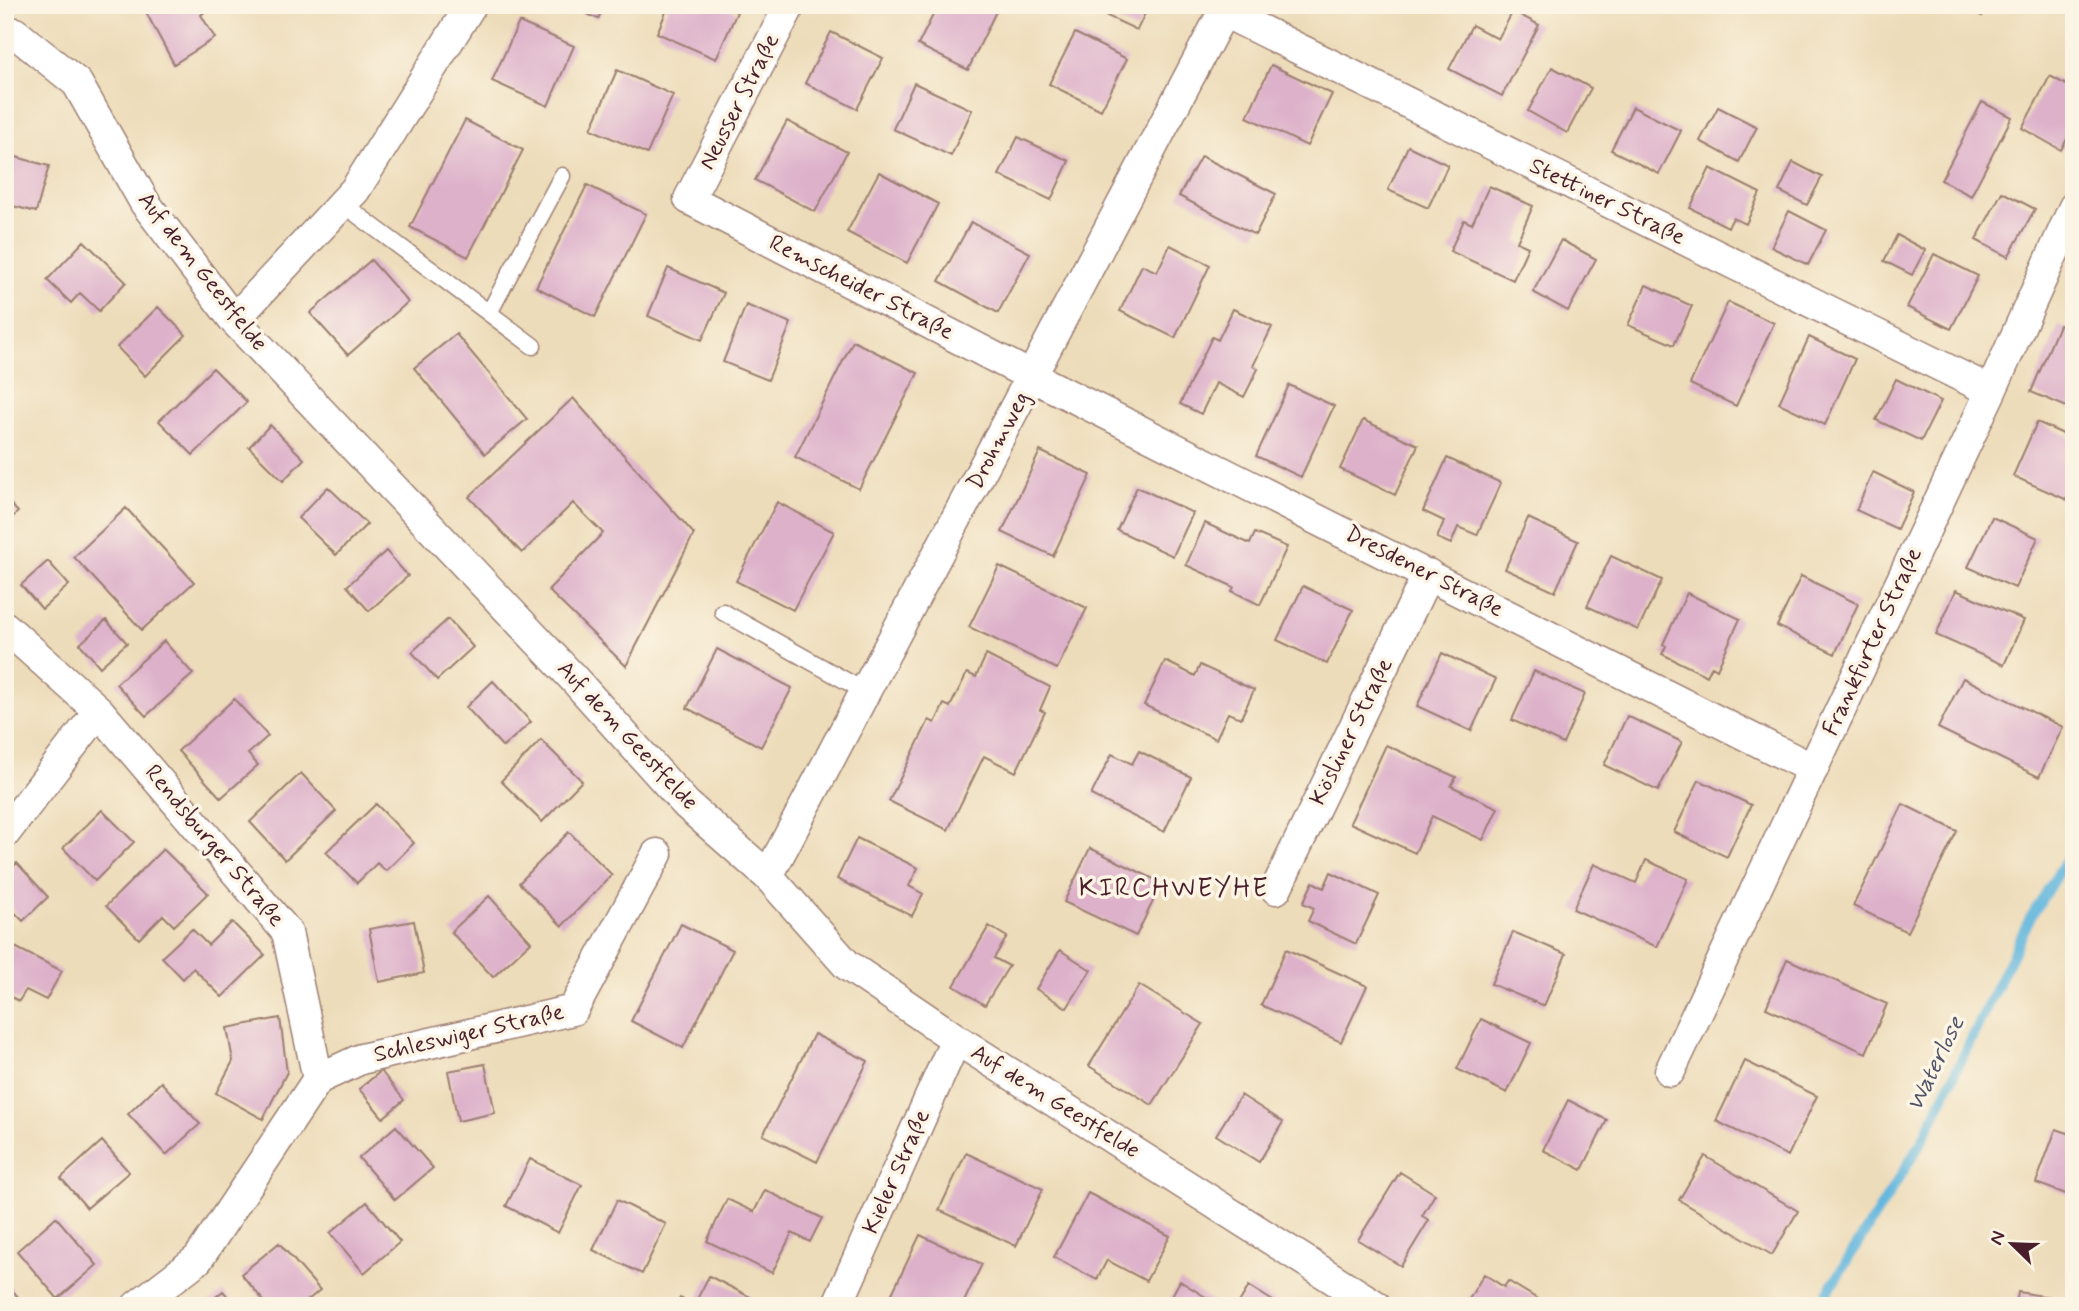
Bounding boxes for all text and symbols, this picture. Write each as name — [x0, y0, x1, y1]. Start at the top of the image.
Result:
street label: Neusser Straße — [693, 29, 787, 175]
street label: Stettiner Straße — [1524, 151, 1690, 253]
street label: Auf dem Geestfelde — [130, 186, 274, 358]
street label: Remscheider Straße — [764, 228, 958, 348]
street label: Drohmweg — [961, 387, 1037, 495]
street label: Dresdener Straße — [1340, 519, 1508, 625]
street label: Frankfurter Straße — [1816, 543, 1930, 741]
street label: Kösliner Straße — [1303, 654, 1401, 810]
street label: Auf dem Geestfelde — [550, 655, 704, 817]
street label: Rendsburger Straße — [137, 759, 291, 933]
district label: KIRCHWEYHE — [1079, 872, 1269, 906]
street label: Schleswiger Straße — [371, 998, 567, 1070]
water label: Waterlose — [1900, 1010, 1973, 1117]
street label: Auf dem Geestfelde — [965, 1038, 1145, 1166]
street label: Kieler Straße — [856, 1105, 938, 1239]
north arrow — [1978, 1210, 2048, 1280]
text: N — [1984, 1227, 2012, 1249]

